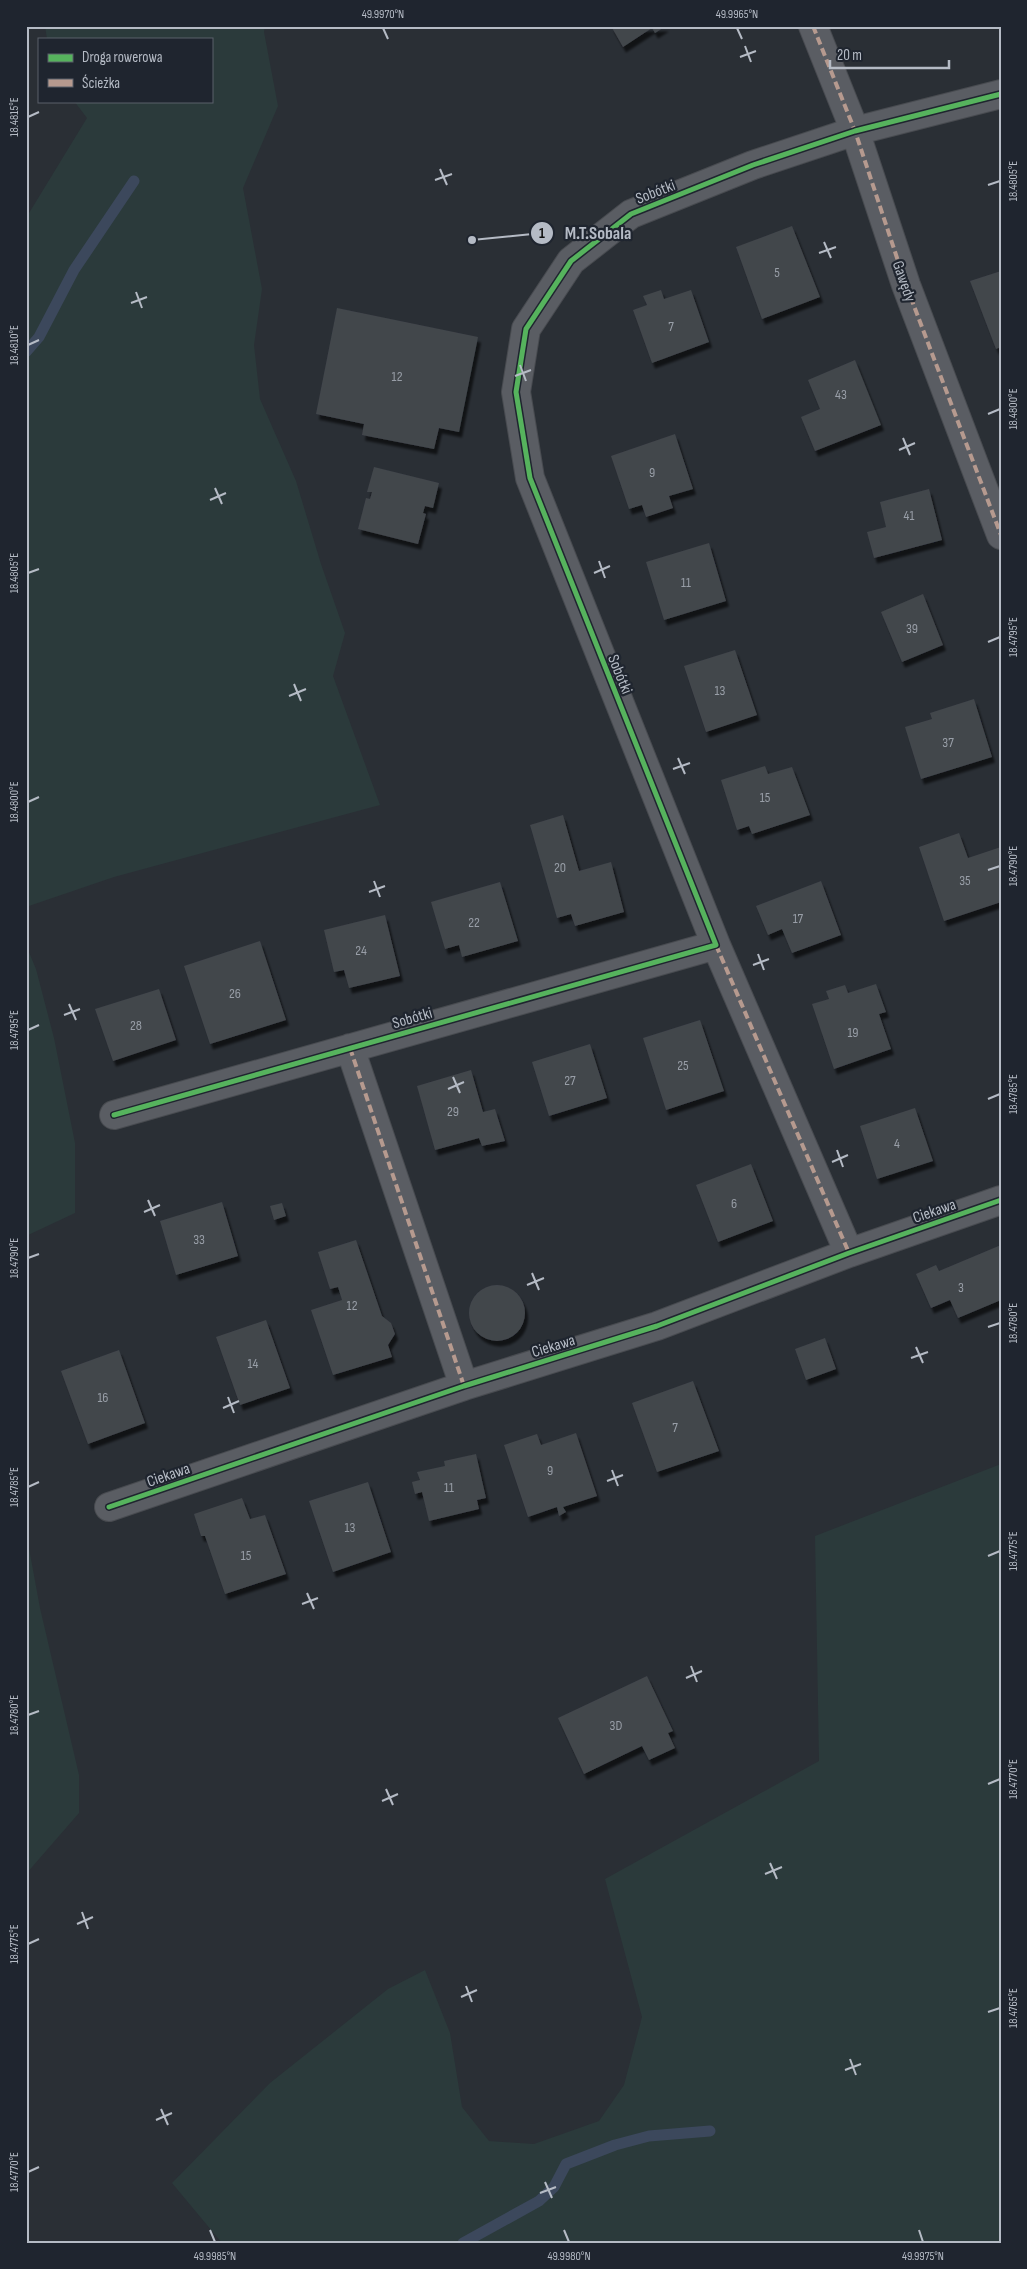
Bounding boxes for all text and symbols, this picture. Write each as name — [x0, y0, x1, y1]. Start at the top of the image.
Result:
text: 49.9970°N — [362, 7, 404, 22]
text: 49.9965°N — [716, 7, 758, 22]
legend — [38, 38, 212, 102]
scale bar — [830, 38, 948, 70]
text: 20 m — [837, 46, 862, 65]
text: Droga rowerowa — [82, 48, 163, 67]
text: Ścieżka — [82, 74, 120, 93]
text: 18.4815°E — [7, 97, 22, 137]
text: 18.4805°E — [1006, 161, 1021, 201]
street label: Sobótki — [633, 176, 678, 209]
callout: M.T.Sobala — [530, 217, 641, 250]
text: M.T.Sobala — [565, 223, 631, 244]
text: 1 — [539, 224, 545, 243]
street label: Gawędy — [888, 258, 919, 305]
house number: 5 — [774, 264, 780, 281]
house number: 7 — [668, 318, 674, 335]
text: 18.4810°E — [7, 325, 22, 365]
house number: 12 — [392, 368, 403, 385]
house number: 43 — [835, 386, 847, 403]
text: 18.4800°E — [1006, 388, 1021, 430]
house number: 9 — [649, 464, 655, 481]
house number: 41 — [904, 507, 914, 524]
text: 18.4805°E — [7, 553, 22, 593]
house number: 11 — [681, 574, 691, 591]
text: 18.4795°E — [1006, 617, 1021, 657]
house number: 39 — [906, 620, 918, 637]
street label: Sobótki — [603, 652, 636, 697]
house number: 13 — [715, 682, 726, 699]
house number: 37 — [942, 734, 954, 751]
text: 18.4800°E — [7, 781, 22, 823]
house number: 15 — [760, 789, 771, 806]
text: 18.4790°E — [1006, 846, 1021, 886]
house number: 20 — [554, 859, 566, 876]
house number: 35 — [959, 872, 971, 889]
house number: 17 — [793, 910, 804, 927]
house number: 22 — [468, 914, 480, 931]
house number: 24 — [355, 942, 367, 959]
house number: 26 — [229, 985, 241, 1002]
street label: Sobótki — [390, 1004, 435, 1033]
text: 18.4795°E — [7, 1010, 22, 1050]
house number: 28 — [130, 1017, 142, 1034]
house number: 19 — [847, 1024, 859, 1041]
house number: 25 — [677, 1057, 689, 1074]
house number: 27 — [564, 1072, 576, 1089]
text: 18.4785°E — [1006, 1074, 1021, 1114]
house number: 29 — [447, 1103, 459, 1120]
house number: 4 — [894, 1135, 900, 1152]
house number: 6 — [731, 1195, 737, 1212]
street label: Ciekawa — [910, 1195, 959, 1228]
house number: 33 — [193, 1231, 205, 1248]
text: 18.4790°E — [7, 1238, 22, 1278]
house number: 3 — [958, 1279, 964, 1296]
house number: 12 — [347, 1297, 358, 1314]
text: 18.4780°E — [1006, 1303, 1021, 1343]
street label: Ciekawa — [529, 1331, 577, 1362]
house number: 14 — [248, 1355, 259, 1372]
house number: 16 — [97, 1389, 109, 1406]
house number: 7 — [672, 1419, 678, 1436]
street label: Ciekawa — [144, 1459, 193, 1492]
house number: 9 — [547, 1462, 553, 1479]
text: 18.4785°E — [7, 1467, 22, 1507]
house number: 11 — [444, 1479, 454, 1496]
house number: 13 — [345, 1519, 356, 1536]
text: 18.4775°E — [1006, 1531, 1021, 1571]
house number: 15 — [241, 1547, 252, 1564]
text: 18.4780°E — [7, 1695, 22, 1735]
house number: 3D — [610, 1717, 622, 1734]
text: 18.4770°E — [1006, 1759, 1021, 1799]
text: 18.4775°E — [7, 1924, 22, 1964]
text: 18.4765°E — [1006, 1988, 1021, 2028]
text: 18.4770°E — [7, 2152, 22, 2192]
text: 49.9985°N — [194, 2249, 236, 2264]
text: 49.9980°N — [548, 2249, 591, 2264]
text: 49.9975°N — [902, 2249, 944, 2264]

